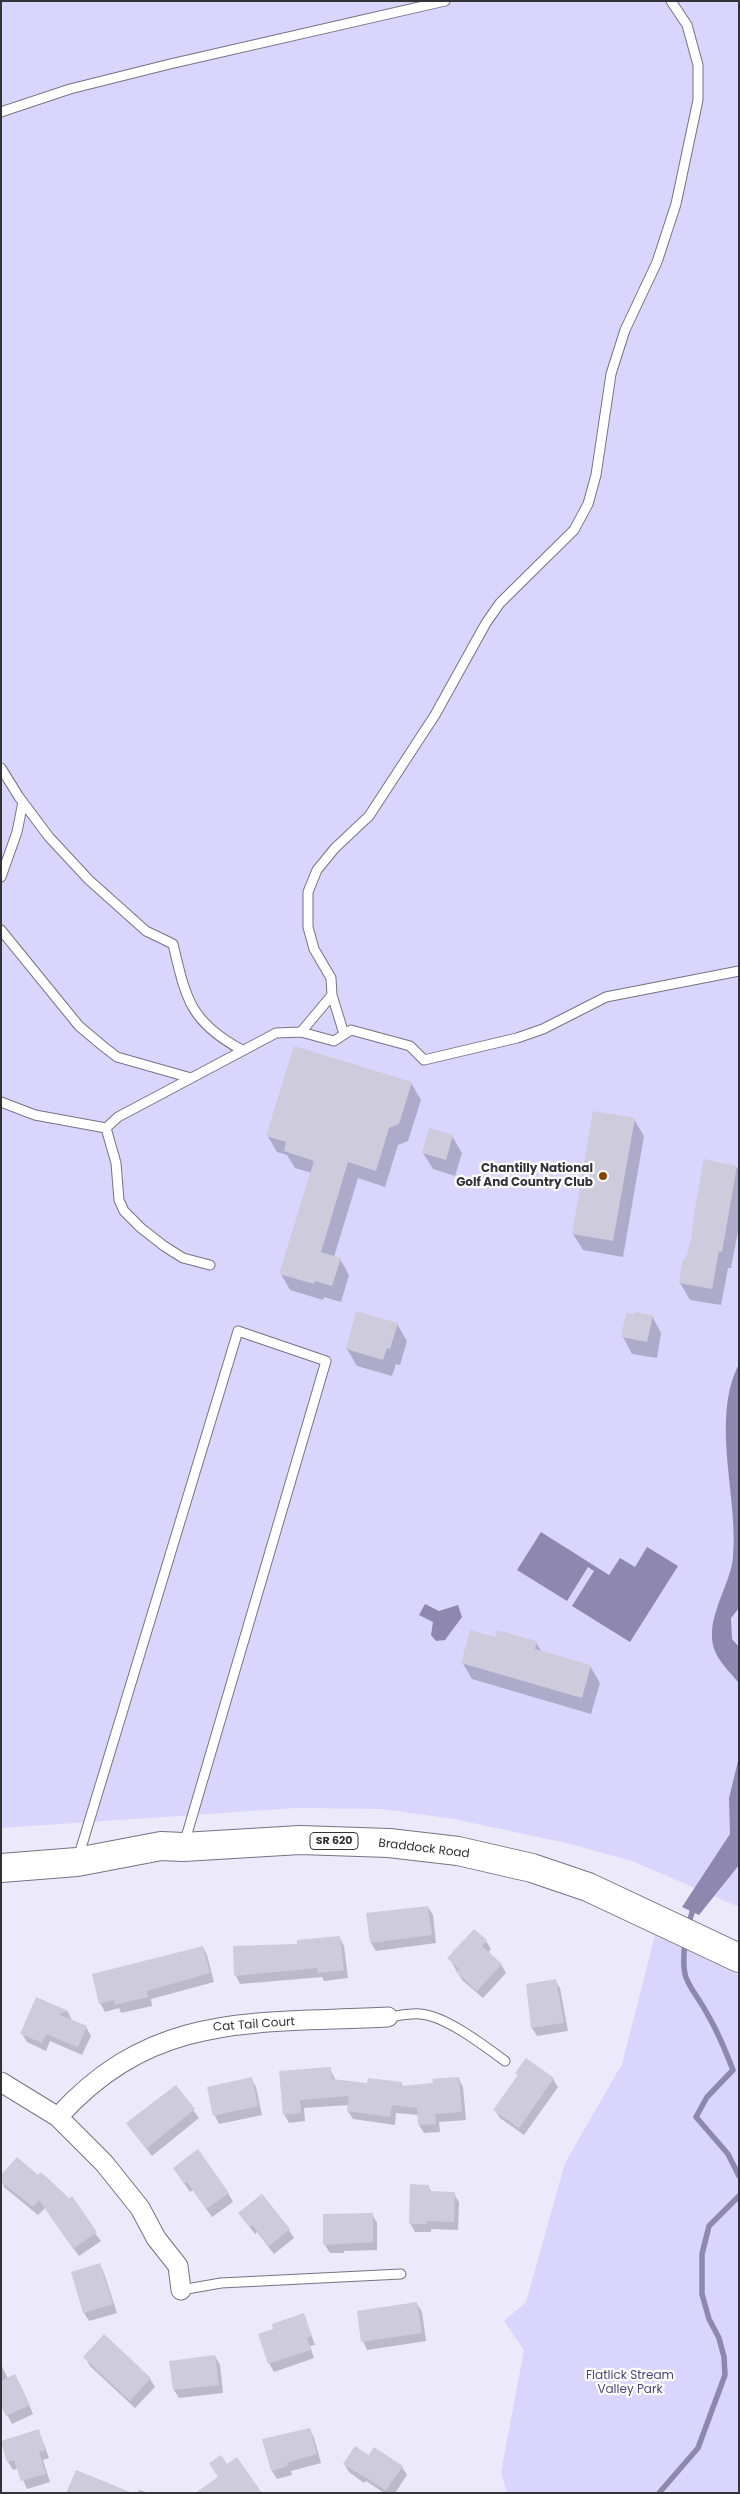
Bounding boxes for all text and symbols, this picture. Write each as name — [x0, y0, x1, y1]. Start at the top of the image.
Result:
place label: Chantilly National Golf And Country Club — [456, 1162, 593, 1190]
marker: Chantilly National Golf And Country Club — [597, 1170, 609, 1182]
road number: SR 620 — [310, 1832, 358, 1850]
street label: Braddock Road — [378, 1836, 470, 1862]
street label: Cat Tail Court — [213, 2015, 295, 2035]
park label: Flatlick Stream Valley Park — [586, 2369, 674, 2397]

